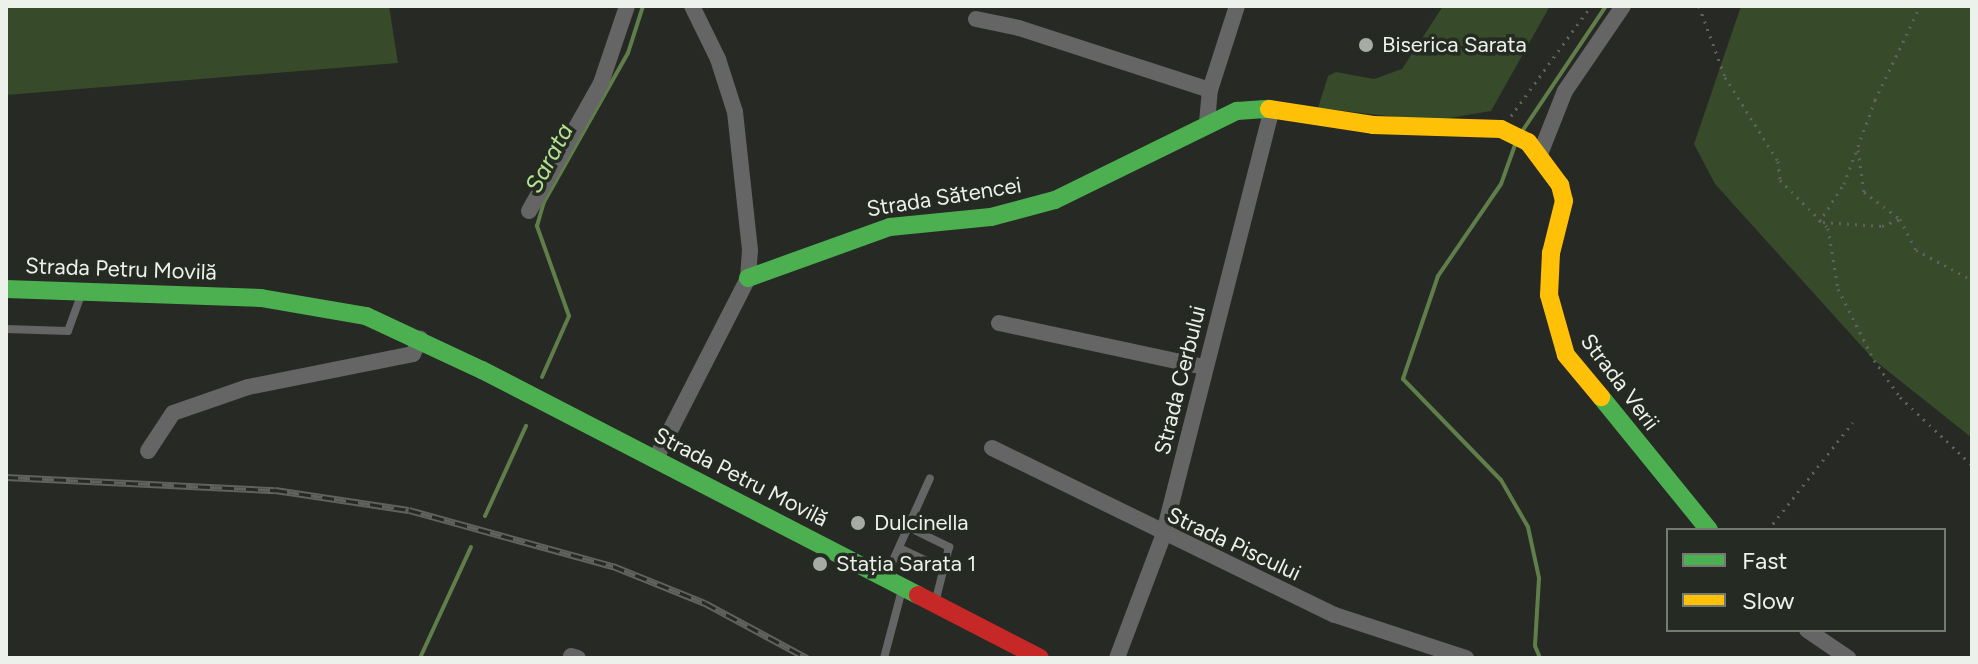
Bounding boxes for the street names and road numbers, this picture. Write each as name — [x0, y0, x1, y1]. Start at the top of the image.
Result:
street label: Strada Sătencei — [865, 172, 1023, 222]
street label: Strada Petru Movilă — [25, 252, 217, 286]
street label: Strada Cerbului — [1149, 303, 1211, 457]
street label: Strada Verii — [1575, 329, 1665, 435]
street label: Strada Petru Movilă — [650, 422, 832, 532]
street label: Strada Piscului — [1163, 501, 1305, 587]

